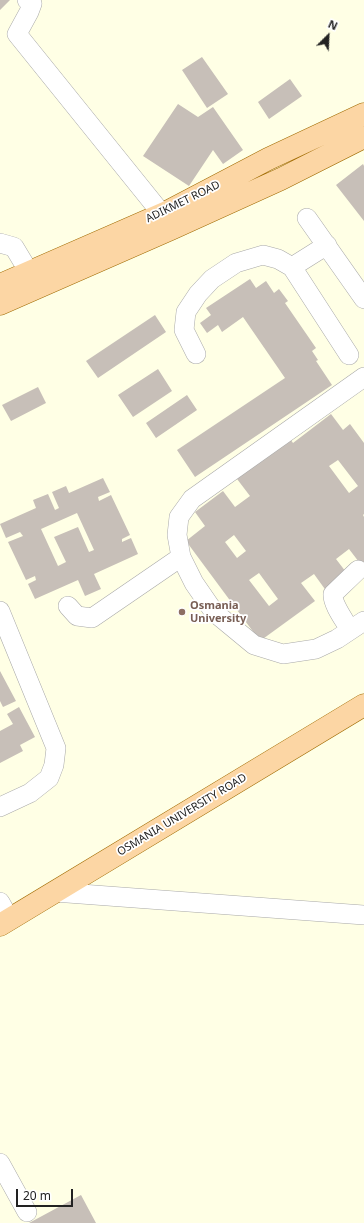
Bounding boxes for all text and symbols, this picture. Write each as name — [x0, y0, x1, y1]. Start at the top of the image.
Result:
north arrow — [308, 16, 348, 56]
text: N — [326, 16, 340, 33]
street label: ADIKMET ROAD — [144, 178, 222, 226]
place label: Osmania University — [190, 599, 246, 625]
marker: Osmania University — [177, 607, 187, 617]
street label: OSMANIA UNIVERSITY ROAD — [115, 771, 249, 859]
scale bar — [18, 1181, 75, 1207]
text: 20 m — [23, 1187, 51, 1204]

